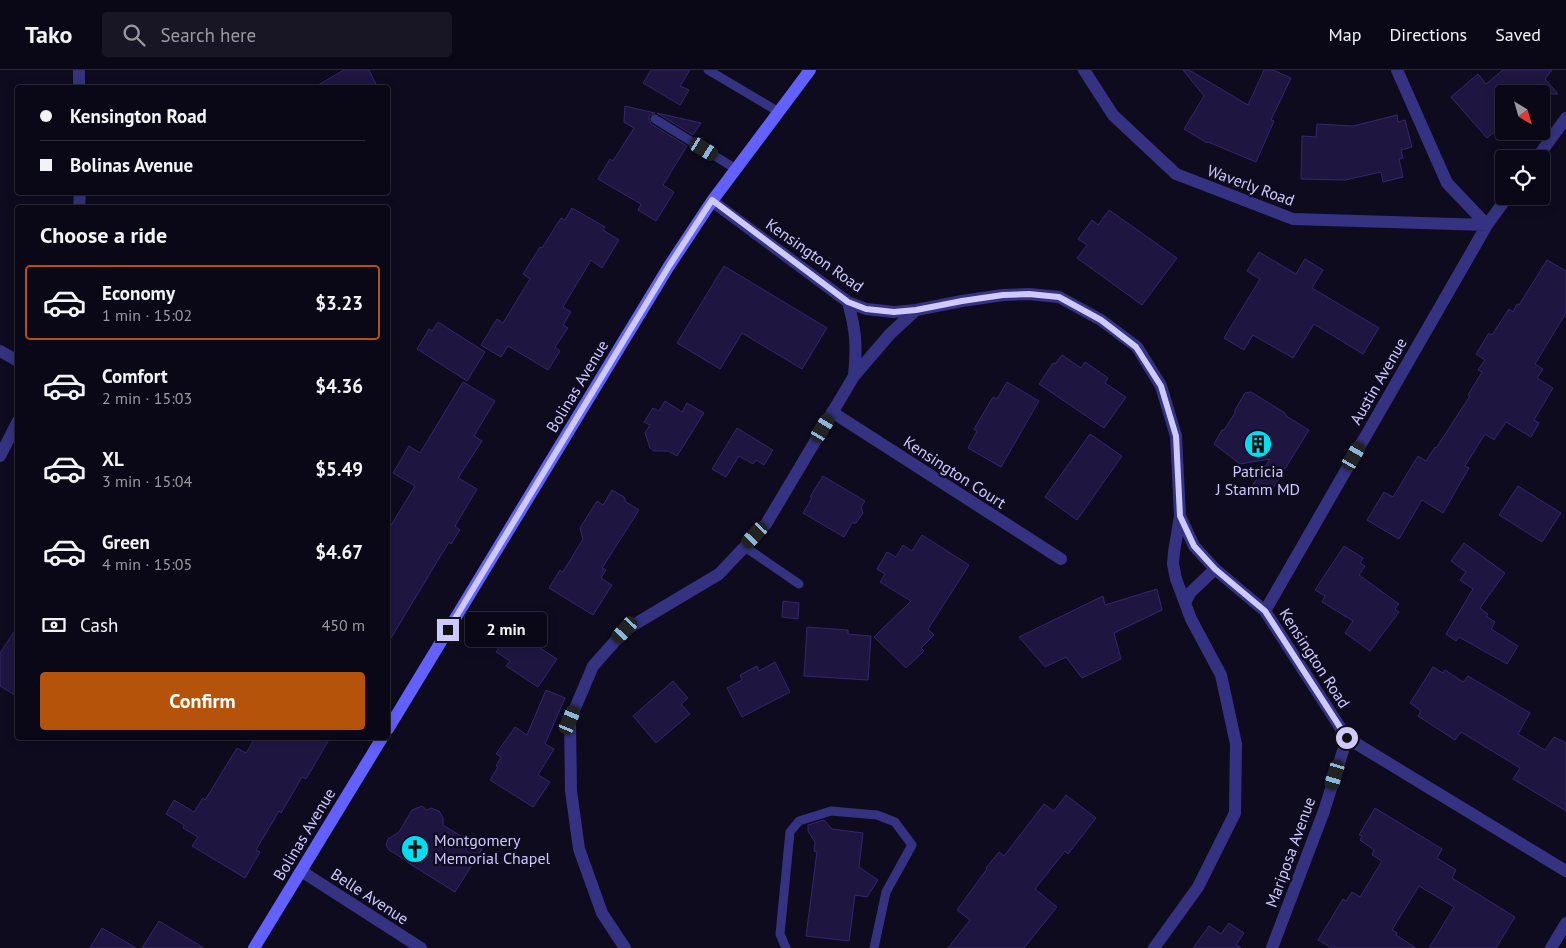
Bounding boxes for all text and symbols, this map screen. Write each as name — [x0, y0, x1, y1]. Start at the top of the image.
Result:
search box — [102, 12, 452, 57]
text: Tako — [25, 19, 72, 50]
icon: search — [120, 21, 148, 49]
text: Search here — [160, 23, 256, 47]
text: Map — [1329, 23, 1361, 46]
text: Directions — [1389, 23, 1467, 46]
text: Saved — [1495, 23, 1541, 46]
north arrow — [1495, 85, 1550, 140]
map controls — [1495, 85, 1550, 205]
text: Kensington Road — [70, 104, 207, 128]
car — [687, 135, 720, 163]
button: locate — [1495, 150, 1550, 205]
text: Bolinas Avenue — [70, 153, 193, 177]
street label: Waverly Road — [1205, 160, 1297, 210]
street label: Kensington Road — [762, 214, 868, 296]
text: Choose a ride — [40, 221, 167, 249]
icon: car — [42, 280, 87, 325]
text: Economy — [102, 281, 175, 305]
text: $3.23 — [315, 291, 363, 315]
text: 1 min · 15:02 — [102, 305, 192, 325]
street label: Austin Avenue — [1345, 334, 1411, 428]
street label: Bolinas Avenue — [542, 336, 612, 436]
icon: car — [42, 363, 87, 408]
text: Comfort — [102, 364, 168, 388]
text: $4.36 — [315, 374, 363, 398]
text: 2 min · 15:03 — [102, 388, 192, 408]
car — [808, 411, 837, 445]
building icon: Patricia J Stamm MD — [1243, 429, 1273, 459]
street label: Kensington Court — [900, 431, 1010, 513]
car — [1340, 439, 1367, 473]
icon: car — [42, 446, 87, 491]
text: XL — [102, 447, 124, 471]
text: $5.49 — [315, 457, 363, 481]
place label: Patricia J Stamm MD — [1215, 461, 1300, 499]
text: 3 min · 15:04 — [102, 471, 192, 491]
car — [739, 519, 770, 551]
icon: car — [42, 529, 87, 574]
text: Green — [102, 530, 150, 554]
text: $4.67 — [315, 540, 363, 564]
text: 4 min · 15:05 — [102, 554, 192, 574]
street label: Kensington Road — [1275, 604, 1355, 712]
icon: cash — [40, 611, 68, 639]
callout: 2 min — [466, 612, 548, 648]
text: Cash — [80, 613, 118, 637]
car — [609, 614, 640, 646]
text: 450 m — [322, 615, 365, 635]
route end — [437, 619, 459, 641]
text: 2 min — [486, 619, 526, 639]
button: Confirm — [40, 672, 365, 730]
car — [557, 703, 582, 737]
route start — [1336, 727, 1358, 749]
car — [1323, 758, 1346, 792]
street label: Bolinas Avenue — [269, 784, 339, 884]
street label: Mariposa Avenue — [1261, 794, 1319, 910]
place label: Montgomery Memorial Chapel — [434, 830, 551, 868]
church icon: Montgomery Memorial Chapel — [400, 834, 430, 864]
street label: Belle Avenue — [327, 863, 413, 929]

